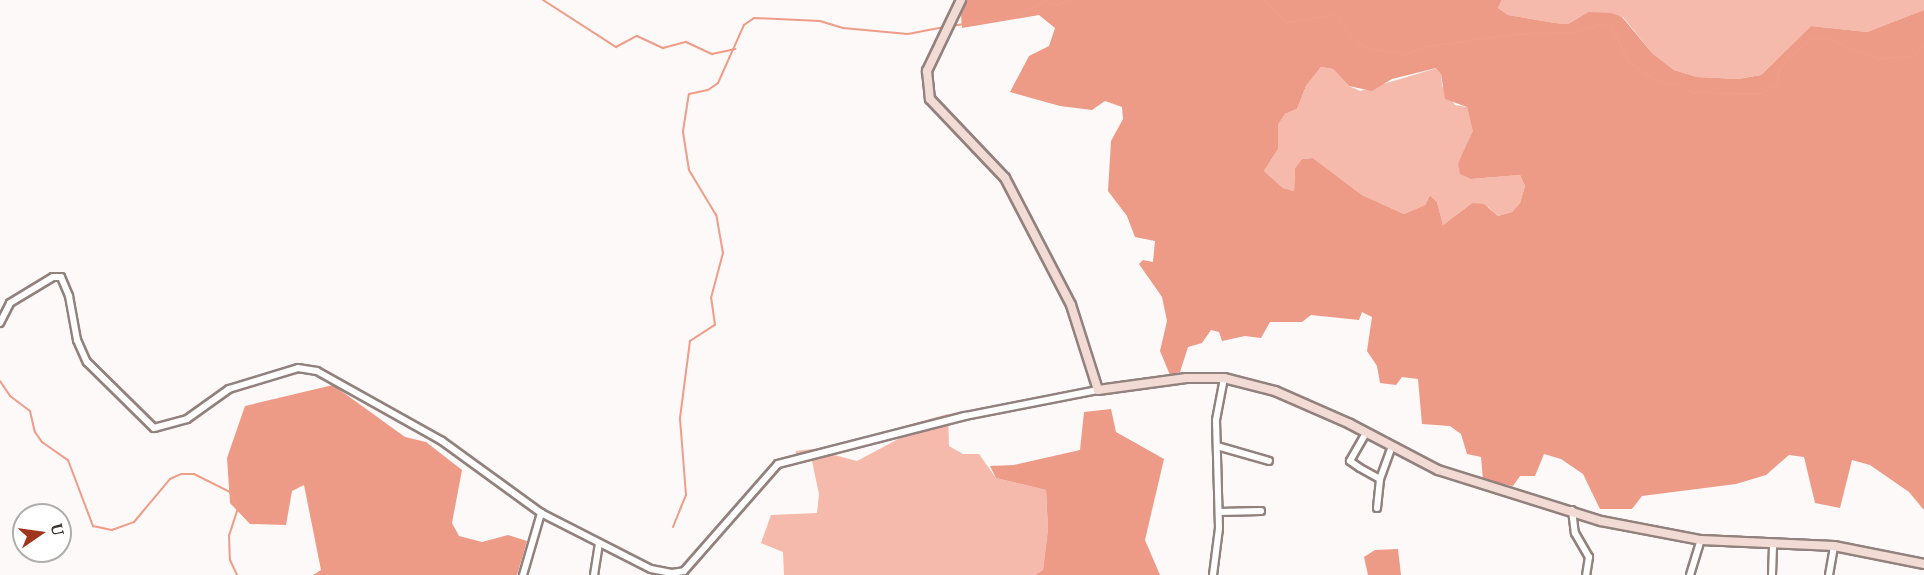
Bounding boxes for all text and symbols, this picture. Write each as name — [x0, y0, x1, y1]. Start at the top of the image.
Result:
north arrow — [12, 503, 72, 563]
text: U — [46, 521, 70, 537]

